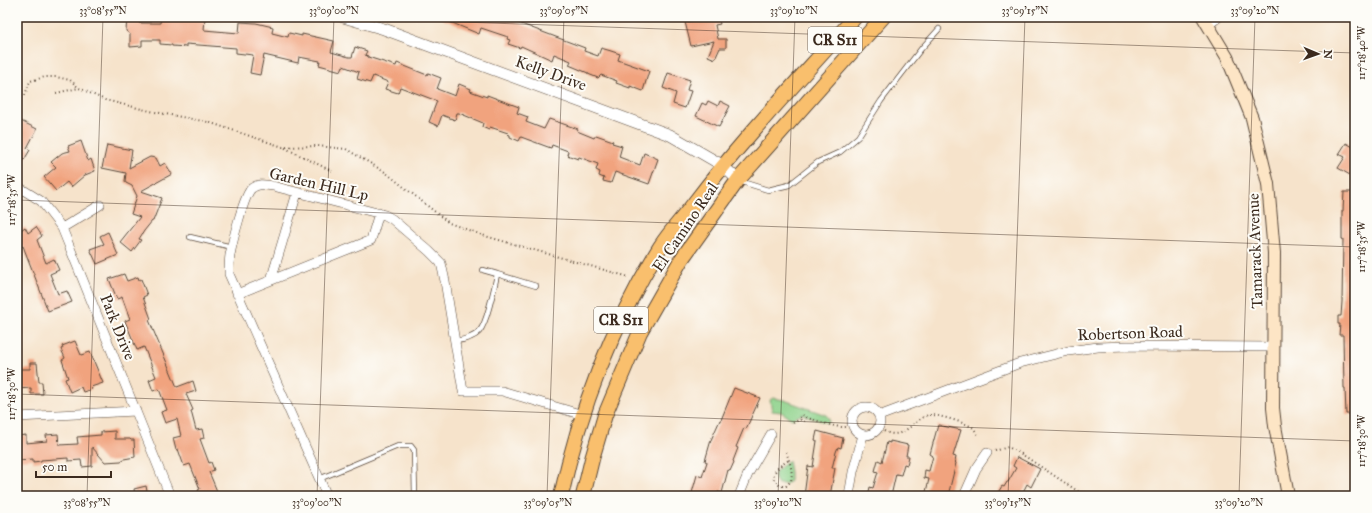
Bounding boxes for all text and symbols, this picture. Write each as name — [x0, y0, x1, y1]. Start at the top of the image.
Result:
text: 33°08'55"N — [79, 5, 127, 17]
text: 33°09'00"N — [309, 5, 360, 17]
text: 33°09'05"N — [540, 5, 589, 17]
text: 33°09'10"N — [770, 5, 819, 17]
text: 33°09'15"N — [1002, 5, 1049, 17]
text: 33°09'20"N — [1230, 5, 1280, 17]
text: 117°18'40"W — [1356, 25, 1368, 80]
road number: CR S11 — [808, 27, 862, 53]
north arrow — [1298, 34, 1338, 74]
text: N — [1321, 49, 1334, 60]
street label: Kelly Drive — [513, 51, 589, 95]
street label: Garden Hill Lp — [267, 163, 371, 205]
text: 117°18'35"W — [6, 174, 18, 226]
street label: El Camino Real — [648, 178, 722, 275]
street label: Tamarack Avenue — [1243, 193, 1267, 309]
text: 117°18'35"W — [1356, 221, 1368, 273]
street label: Park Drive — [96, 291, 140, 363]
road number: CR S11 — [594, 307, 648, 333]
street label: Robertson Road — [1077, 322, 1183, 344]
text: 117°18'30"W — [6, 367, 18, 420]
text: 117°18'30"W — [1356, 414, 1368, 467]
scale bar — [36, 453, 111, 479]
text: 50 m — [42, 460, 67, 474]
text: 33°08'55"N — [63, 497, 111, 509]
text: 33°09'00"N — [292, 497, 343, 509]
text: 33°09'05"N — [524, 497, 573, 509]
text: 33°09'10"N — [754, 497, 803, 509]
text: 33°09'15"N — [985, 497, 1032, 509]
text: 33°09'20"N — [1214, 497, 1264, 509]

